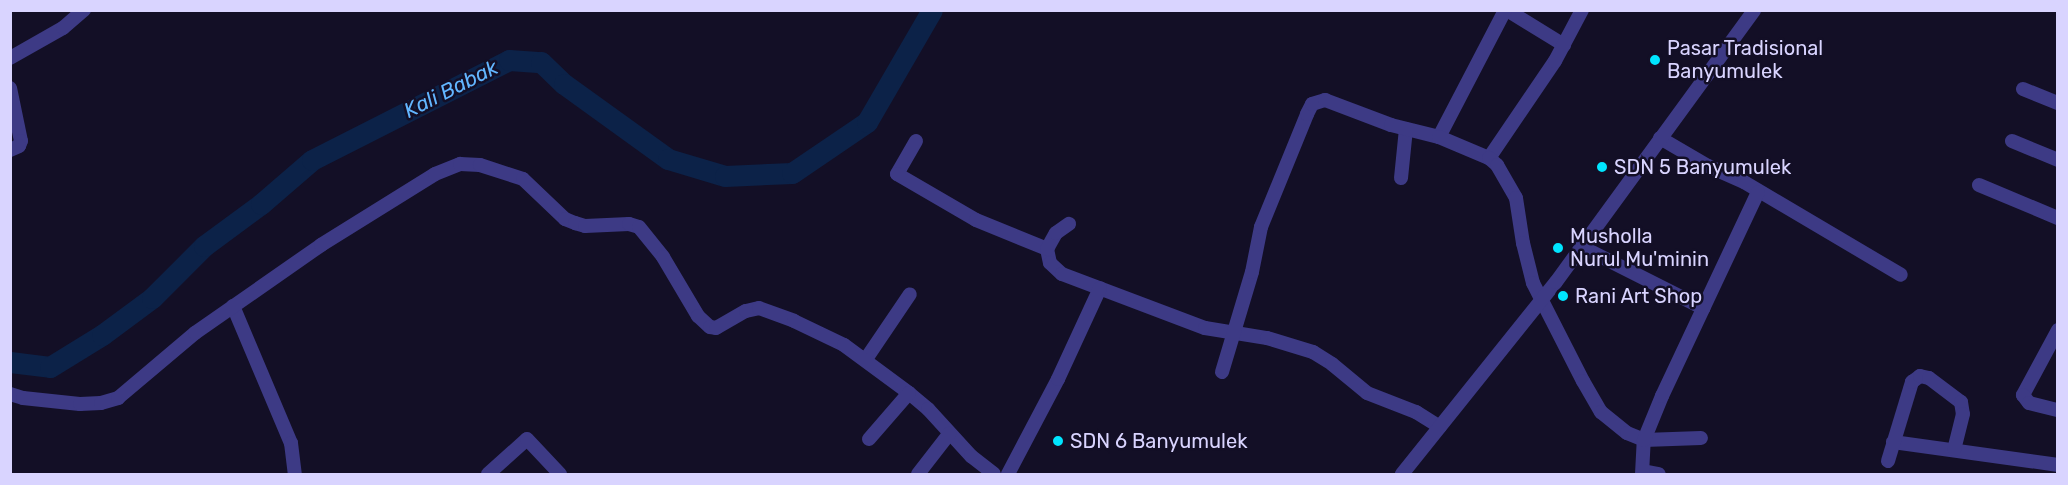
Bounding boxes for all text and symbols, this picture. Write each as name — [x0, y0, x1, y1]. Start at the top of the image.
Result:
place label: Pasar Tradisional Banyumulek — [1667, 36, 1824, 83]
marker: Pasar Tradisional Banyumulek — [1648, 53, 1662, 67]
water label: Kali Babak — [400, 55, 502, 123]
place label: SDN 5 Banyumulek — [1614, 155, 1791, 179]
marker: SDN 5 Banyumulek — [1595, 160, 1609, 174]
place label: Musholla Nurul Mu'minin — [1570, 225, 1709, 272]
marker: Musholla Nurul Mu'minin — [1551, 241, 1565, 255]
place label: Rani Art Shop — [1575, 284, 1703, 308]
marker: Rani Art Shop — [1556, 289, 1570, 303]
place label: SDN 6 Banyumulek — [1070, 429, 1247, 453]
marker: SDN 6 Banyumulek — [1051, 434, 1065, 448]

